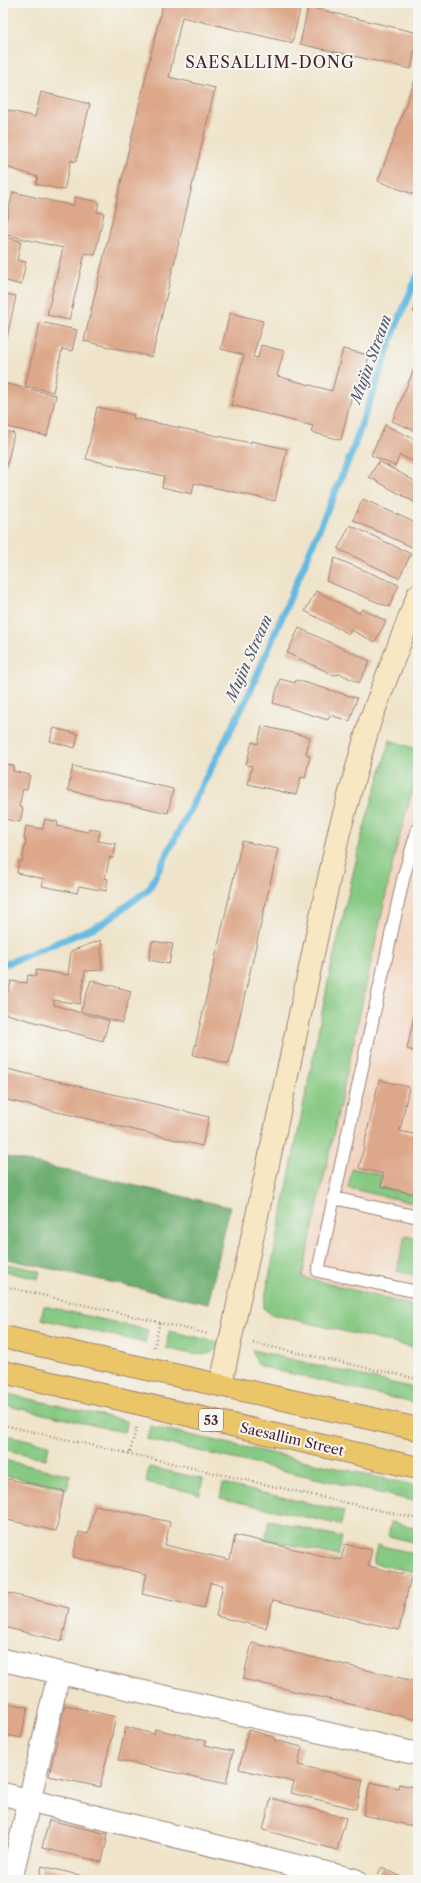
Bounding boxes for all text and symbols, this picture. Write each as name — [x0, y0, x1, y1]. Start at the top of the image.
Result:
district label: SAESALLIM-DONG — [185, 52, 355, 72]
water label: Mujin Stream — [345, 312, 395, 408]
water label: Mujin Stream — [220, 612, 276, 706]
road number: 53 — [199, 1409, 223, 1431]
street label: Saesallim Street — [238, 1418, 346, 1460]

